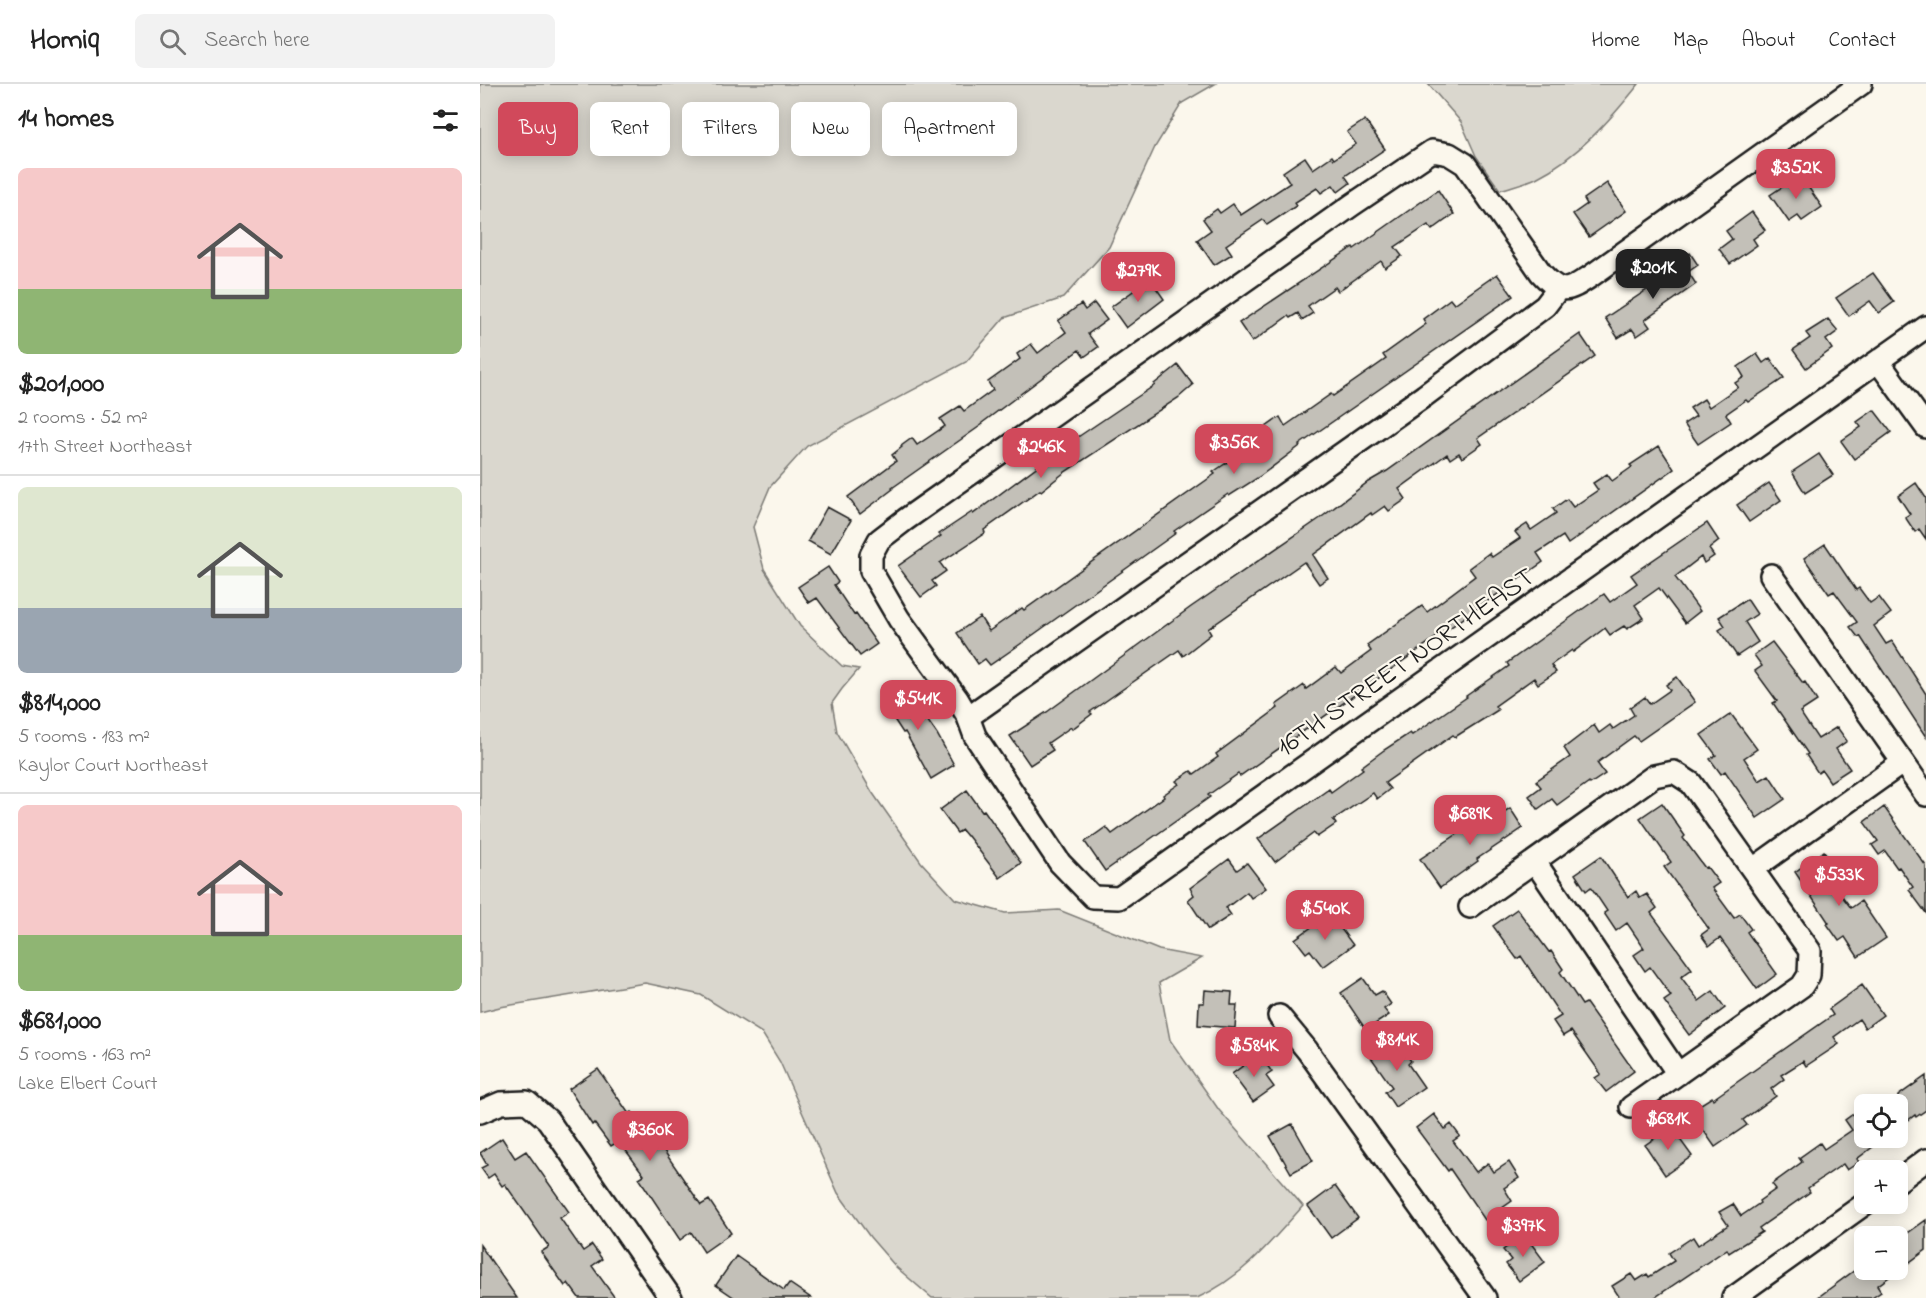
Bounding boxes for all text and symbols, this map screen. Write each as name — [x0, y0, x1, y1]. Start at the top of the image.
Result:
search box — [135, 14, 555, 68]
text: Homiq — [30, 21, 99, 62]
icon: search — [156, 25, 189, 58]
text: Search here — [204, 25, 310, 57]
text: Home — [1591, 26, 1640, 56]
text: Map — [1673, 26, 1708, 56]
text: About — [1741, 26, 1795, 56]
text: Contact — [1828, 26, 1896, 56]
text: 14 homes — [18, 101, 114, 139]
chip: Buy — [498, 102, 578, 156]
chip: Rent — [590, 102, 670, 156]
chip: Filters — [682, 102, 779, 156]
chip: New — [791, 102, 870, 156]
chip: Apartment — [882, 102, 1017, 156]
icon: filters — [429, 104, 462, 137]
pin: $352K — [1754, 149, 1838, 200]
text: $352K — [1770, 154, 1822, 183]
icon: home — [186, 207, 294, 315]
pin: $201K — [1611, 249, 1695, 300]
pin: $279K — [1096, 252, 1180, 303]
text: $201K — [1630, 254, 1676, 283]
text: $279K — [1115, 257, 1161, 286]
text: $201,000 — [18, 366, 104, 404]
text: 2 rooms · 52 m² — [18, 404, 148, 433]
pin: $356K — [1192, 424, 1276, 475]
pin: $246K — [999, 428, 1083, 479]
text: $356K — [1209, 429, 1259, 458]
text: 17th Street Northeast — [18, 433, 192, 462]
text: $246K — [1017, 433, 1065, 462]
icon: home — [186, 526, 294, 634]
street label: 16TH STREET NORTHEAST — [1269, 559, 1543, 767]
pin: $541K — [876, 680, 960, 731]
text: $814,000 — [18, 685, 101, 723]
text: $541K — [894, 685, 942, 714]
text: 5 rooms · 183 m² — [18, 723, 150, 752]
text: Kaylor Court Northeast — [18, 752, 208, 781]
pin: $689K — [1428, 795, 1512, 846]
text: $689K — [1448, 800, 1492, 829]
icon: home — [186, 844, 294, 952]
pin: $533K — [1797, 856, 1881, 907]
text: $533K — [1814, 861, 1864, 890]
pin: $540K — [1283, 890, 1367, 941]
text: $540K — [1300, 895, 1350, 924]
text: $681,000 — [18, 1003, 101, 1041]
pin: $814K — [1355, 1021, 1439, 1072]
text: $814K — [1375, 1026, 1419, 1055]
pin: $584K — [1212, 1027, 1296, 1078]
text: $584K — [1230, 1032, 1278, 1061]
text: 5 rooms · 163 m² — [18, 1041, 151, 1070]
text: Lake Elbert Court — [18, 1070, 158, 1099]
map controls — [1854, 1094, 1908, 1280]
button: locate — [1854, 1094, 1908, 1148]
pin: $681K — [1626, 1100, 1710, 1151]
text: $681K — [1646, 1105, 1690, 1134]
pin: $360K — [608, 1111, 692, 1162]
text: $360K — [626, 1116, 674, 1145]
button: + — [1854, 1160, 1908, 1214]
pin: $397K — [1481, 1207, 1565, 1258]
text: $397K — [1501, 1212, 1545, 1241]
button: − — [1854, 1226, 1908, 1280]

